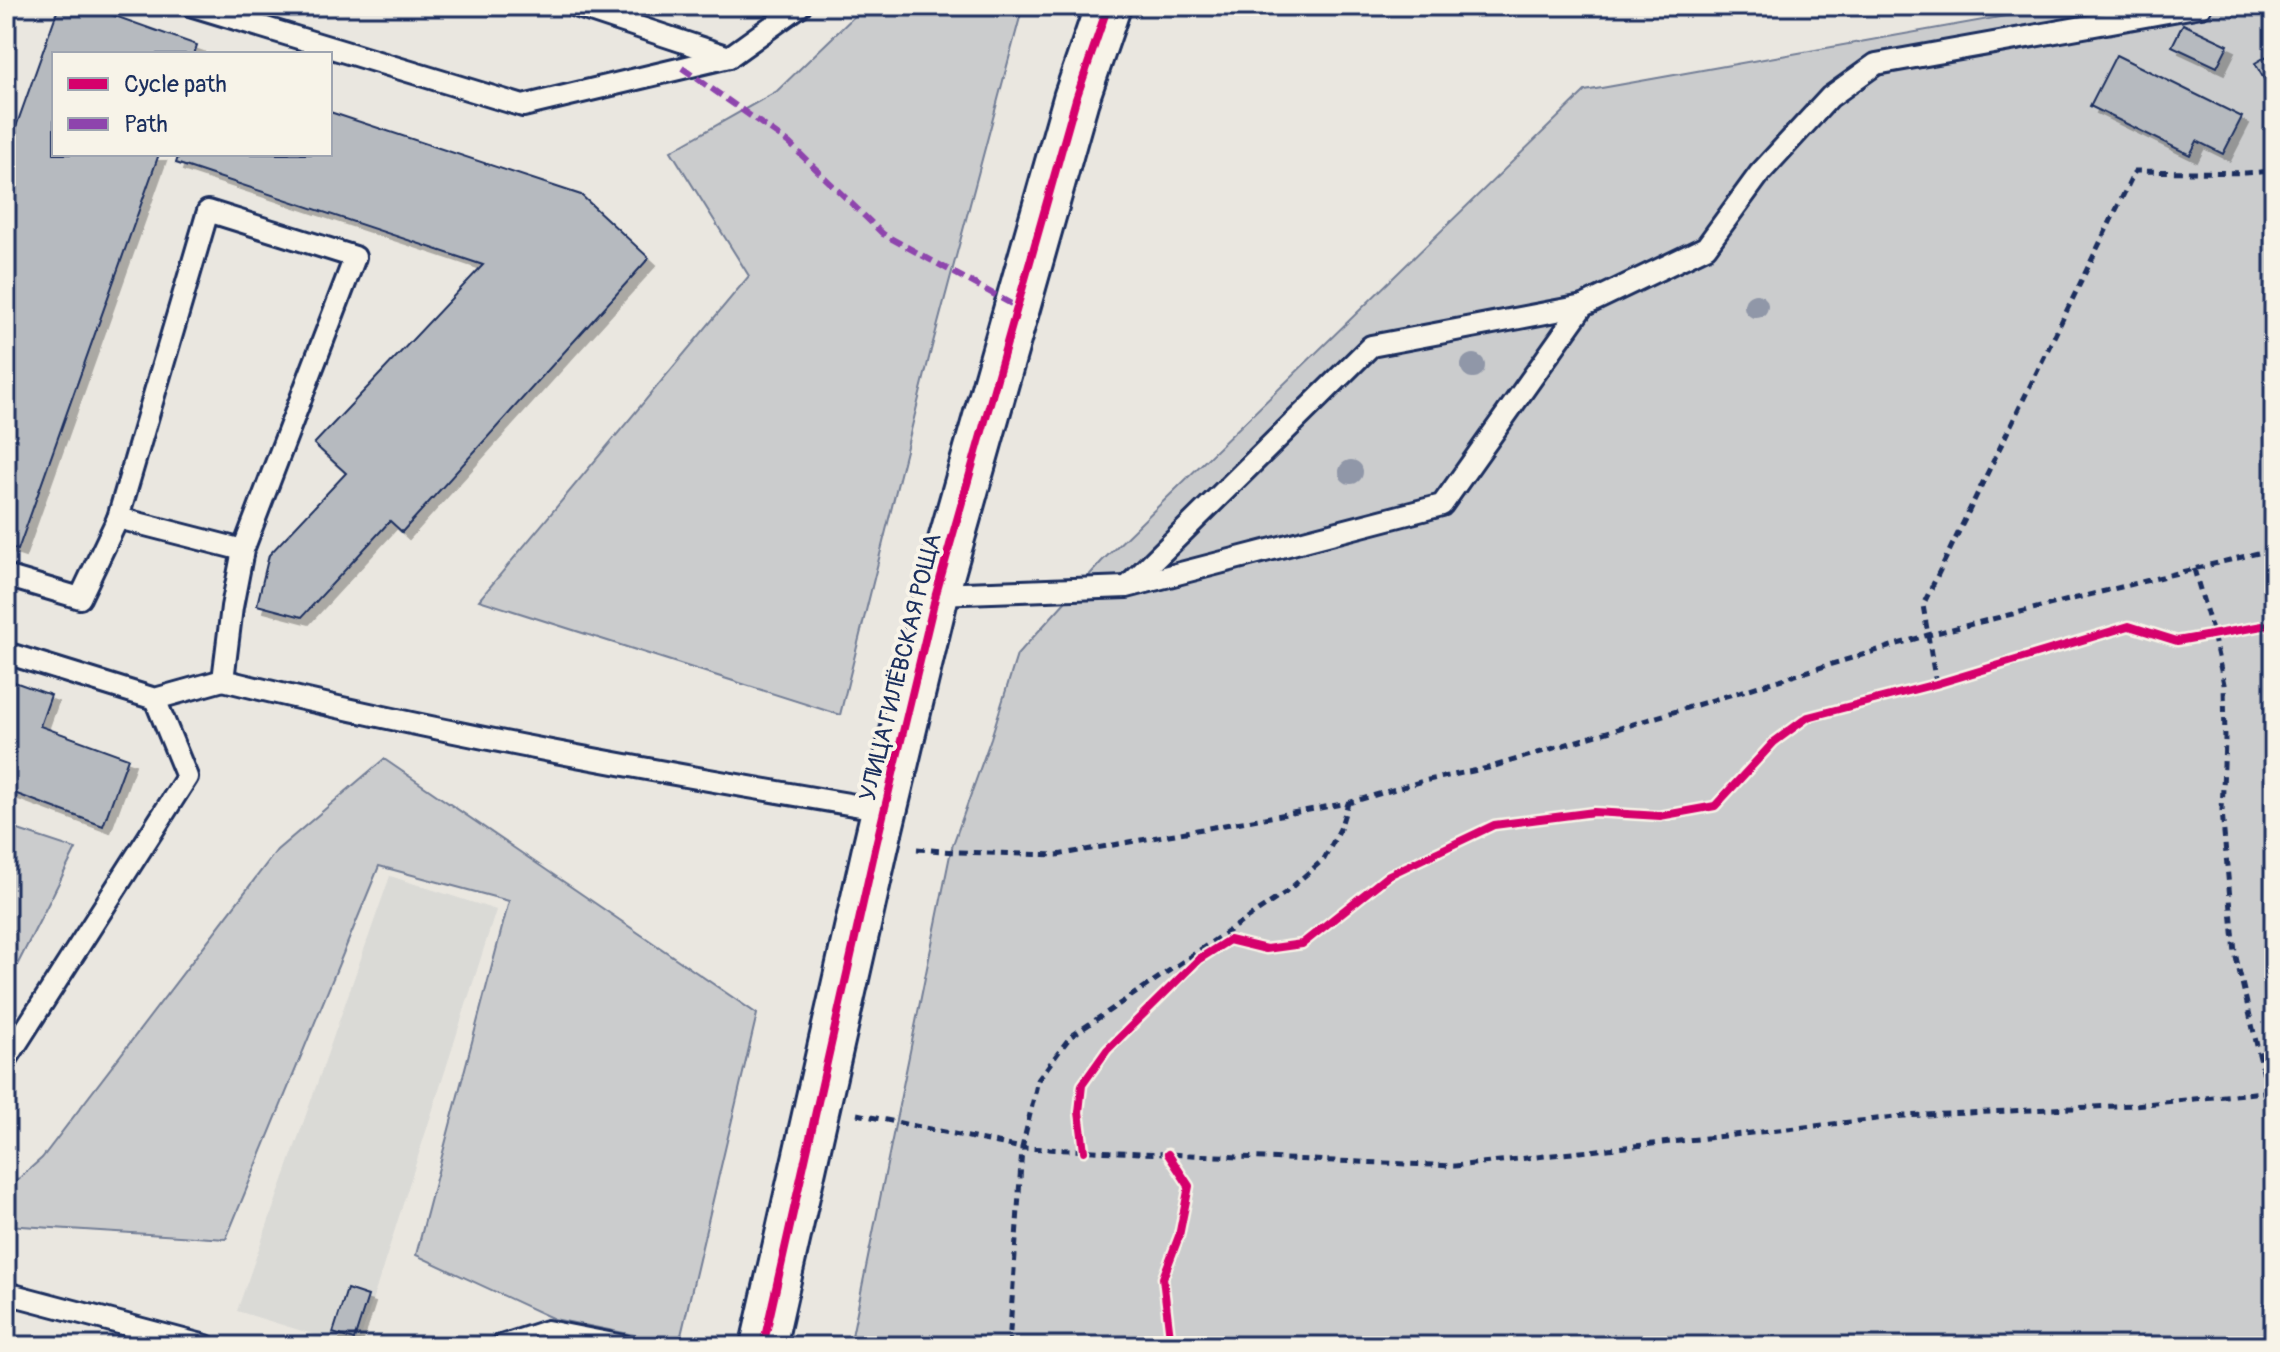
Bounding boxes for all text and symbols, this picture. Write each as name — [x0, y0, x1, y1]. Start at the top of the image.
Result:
legend — [52, 52, 332, 156]
text: Cycle path — [124, 70, 227, 99]
text: Path — [124, 110, 168, 139]
street label: УЛИЦА ГИЛЁВСКАЯ РОЩА — [853, 530, 948, 804]

